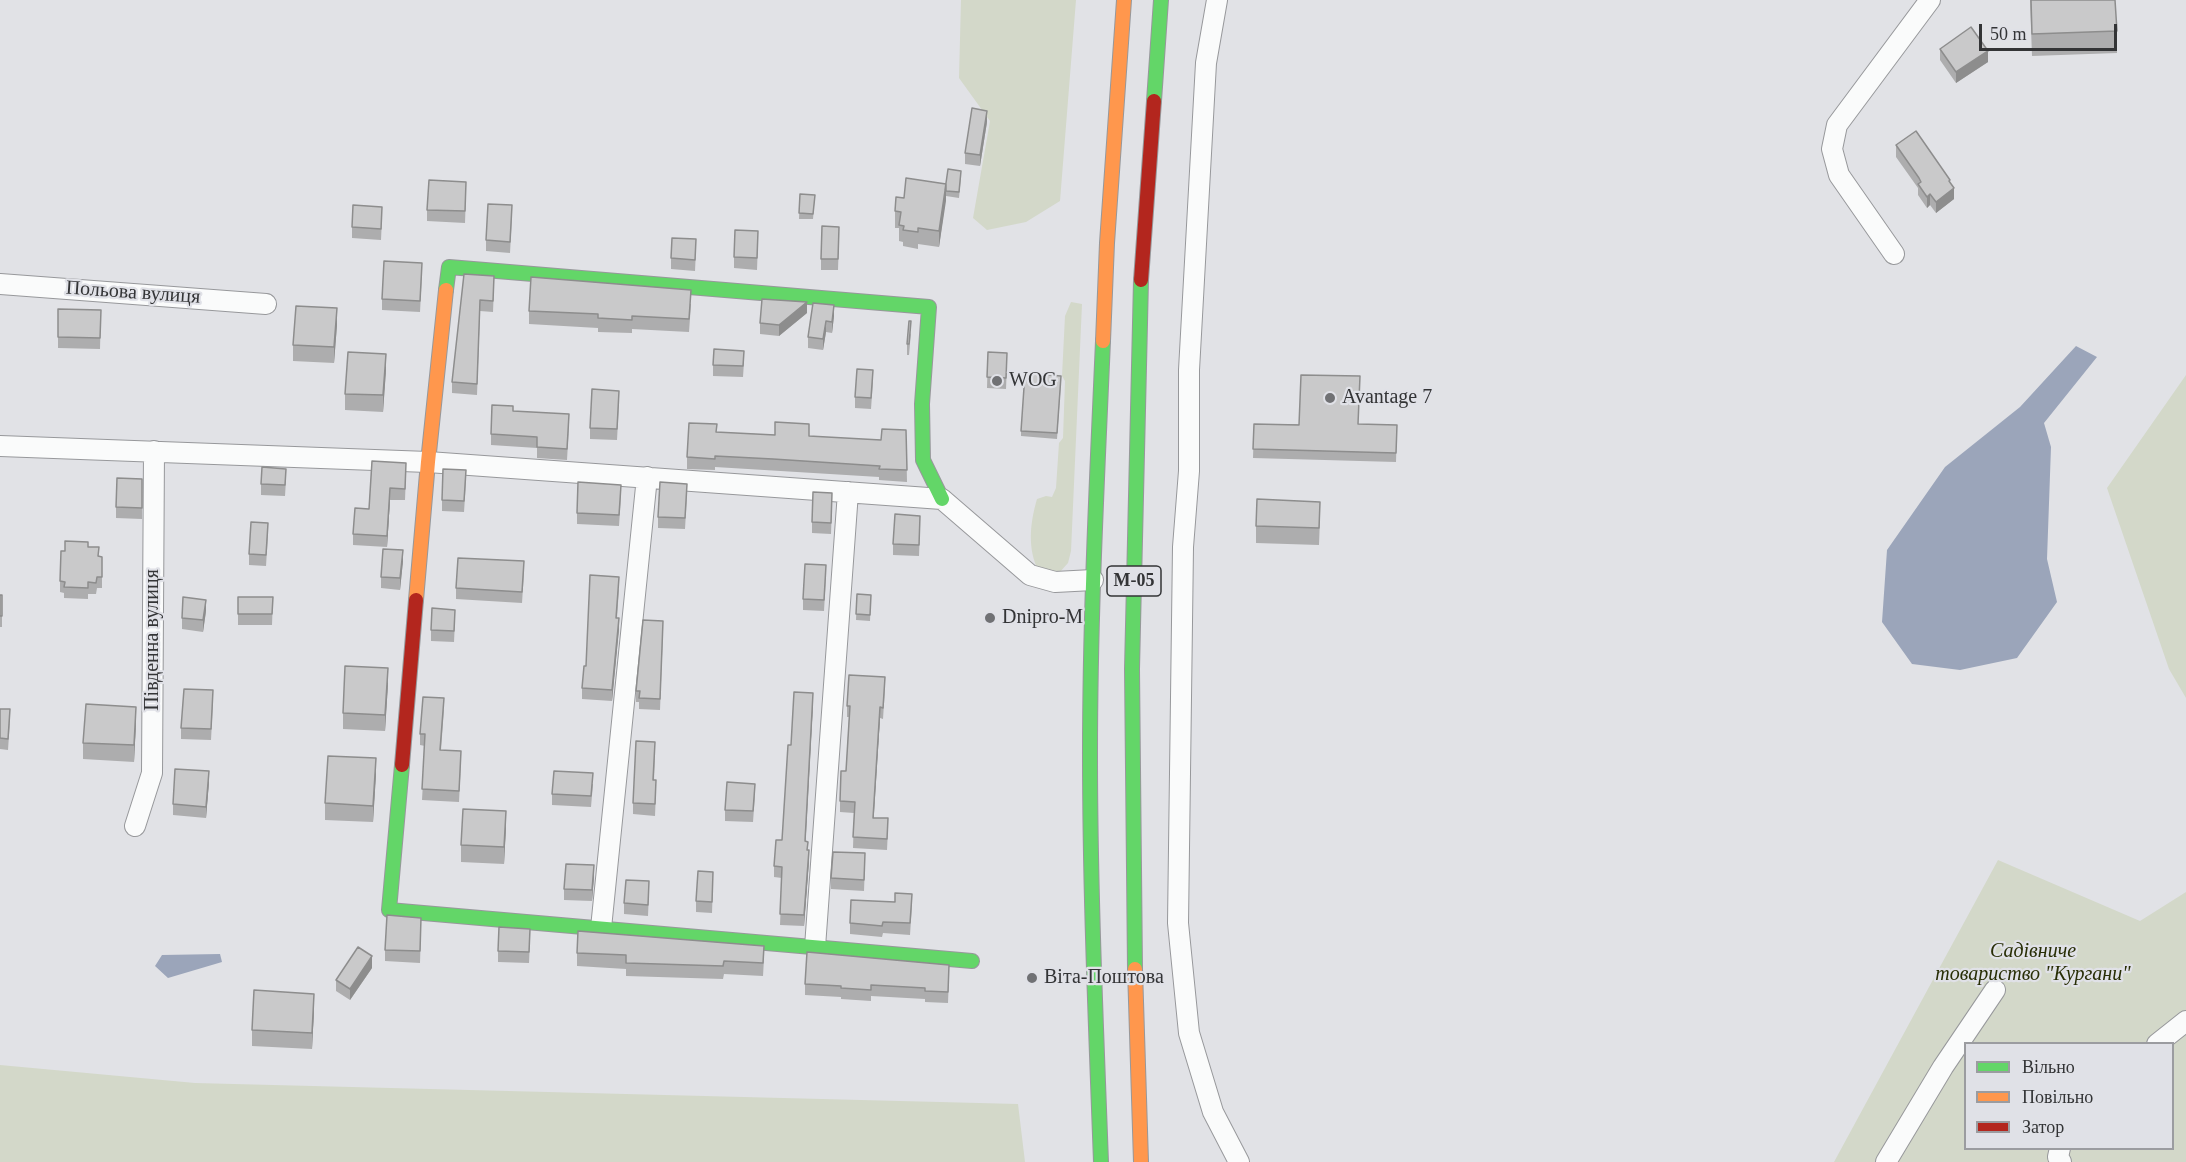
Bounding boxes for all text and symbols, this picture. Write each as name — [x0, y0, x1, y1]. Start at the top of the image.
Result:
scale bar — [1982, 12, 2120, 50]
text: 50 m — [1990, 24, 2027, 44]
street label: Польова вулиця — [65, 276, 201, 310]
place label: WOG — [1009, 369, 1057, 393]
marker: WOG — [990, 374, 1004, 388]
place label: Avantage 7 — [1342, 386, 1432, 410]
marker: Avantage 7 — [1323, 391, 1337, 405]
road number: М-05 — [1107, 566, 1161, 596]
street label: Південна вулиця — [141, 569, 165, 711]
place label: Dnipro-M — [1002, 606, 1083, 630]
marker: Dnipro-M — [983, 611, 997, 625]
park label: Садівниче товариство "Кургани" — [1935, 940, 2131, 987]
place label: Віта-Поштова — [1044, 966, 1164, 990]
marker: Віта-Поштова — [1025, 971, 1039, 985]
legend — [1964, 1042, 2174, 1150]
text: Вільно — [2022, 1057, 2075, 1077]
text: Повільно — [2022, 1087, 2093, 1107]
text: Затор — [2022, 1117, 2064, 1137]

